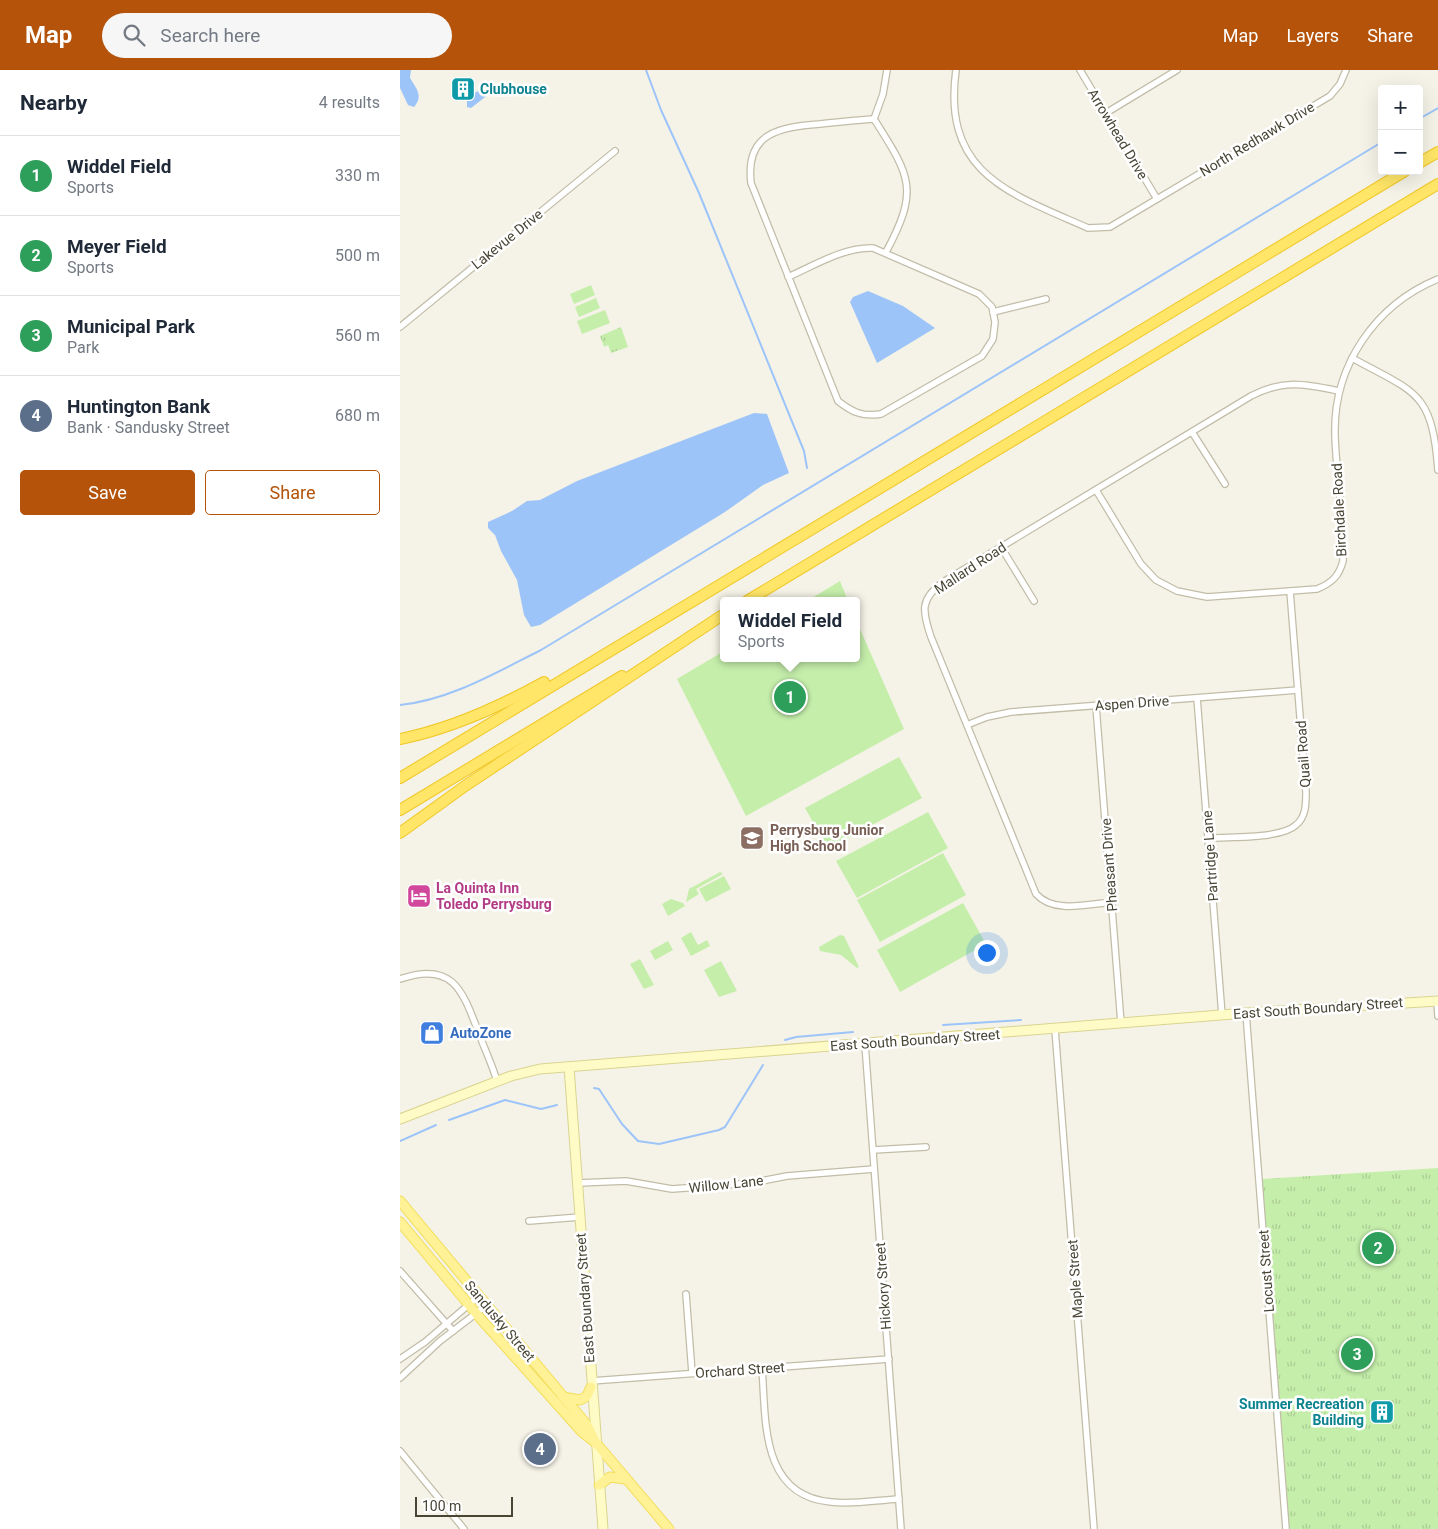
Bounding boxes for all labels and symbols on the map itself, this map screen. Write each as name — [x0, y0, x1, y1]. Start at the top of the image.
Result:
building icon: Clubhouse — [450, 76, 476, 102]
place label: Clubhouse — [480, 81, 547, 97]
street label: Arrowhead Drive — [1085, 86, 1151, 182]
street label: North Redhawk Drive — [1197, 99, 1317, 179]
street label: Lakevue Drive — [468, 206, 546, 272]
street label: Birchdale Road — [1329, 463, 1349, 557]
street label: Mallard Road — [931, 539, 1009, 597]
pin: 1 — [774, 678, 806, 716]
street label: Aspen Drive — [1094, 692, 1170, 714]
street label: Quail Road — [1293, 720, 1313, 788]
street label: Partridge Lane — [1199, 810, 1221, 902]
street label: Pheasant Drive — [1098, 818, 1120, 912]
place label: Perrysburg Junior High School — [770, 822, 884, 854]
school or university icon: Perrysburg Junior High School — [739, 825, 765, 851]
place label: La Quinta Inn Toledo Perrysburg — [436, 880, 552, 912]
hotel icon: La Quinta Inn Toledo Perrysburg — [406, 883, 432, 909]
your location — [974, 940, 1000, 966]
street label: East South Boundary Street — [1233, 994, 1404, 1022]
shop icon: AutoZone — [419, 1020, 445, 1046]
place label: AutoZone — [450, 1025, 512, 1041]
street label: East South Boundary Street — [830, 1026, 1001, 1054]
street label: Willow Lane — [688, 1172, 764, 1196]
street label: Locust Street — [1255, 1229, 1277, 1313]
pin: 2 — [1362, 1229, 1394, 1267]
street label: East Boundary Street — [572, 1232, 598, 1364]
street label: Maple Street — [1064, 1239, 1086, 1319]
street label: Hickory Street — [872, 1241, 894, 1330]
street label: Sandusky Street — [462, 1277, 539, 1365]
pin: 3 — [1341, 1335, 1373, 1373]
street label: Orchard Street — [695, 1359, 786, 1381]
place label: Summer Recreation Building — [1239, 1396, 1364, 1428]
building icon: Summer Recreation Building — [1369, 1399, 1395, 1425]
pin: 4 — [524, 1430, 556, 1468]
scale bar — [415, 1494, 512, 1517]

